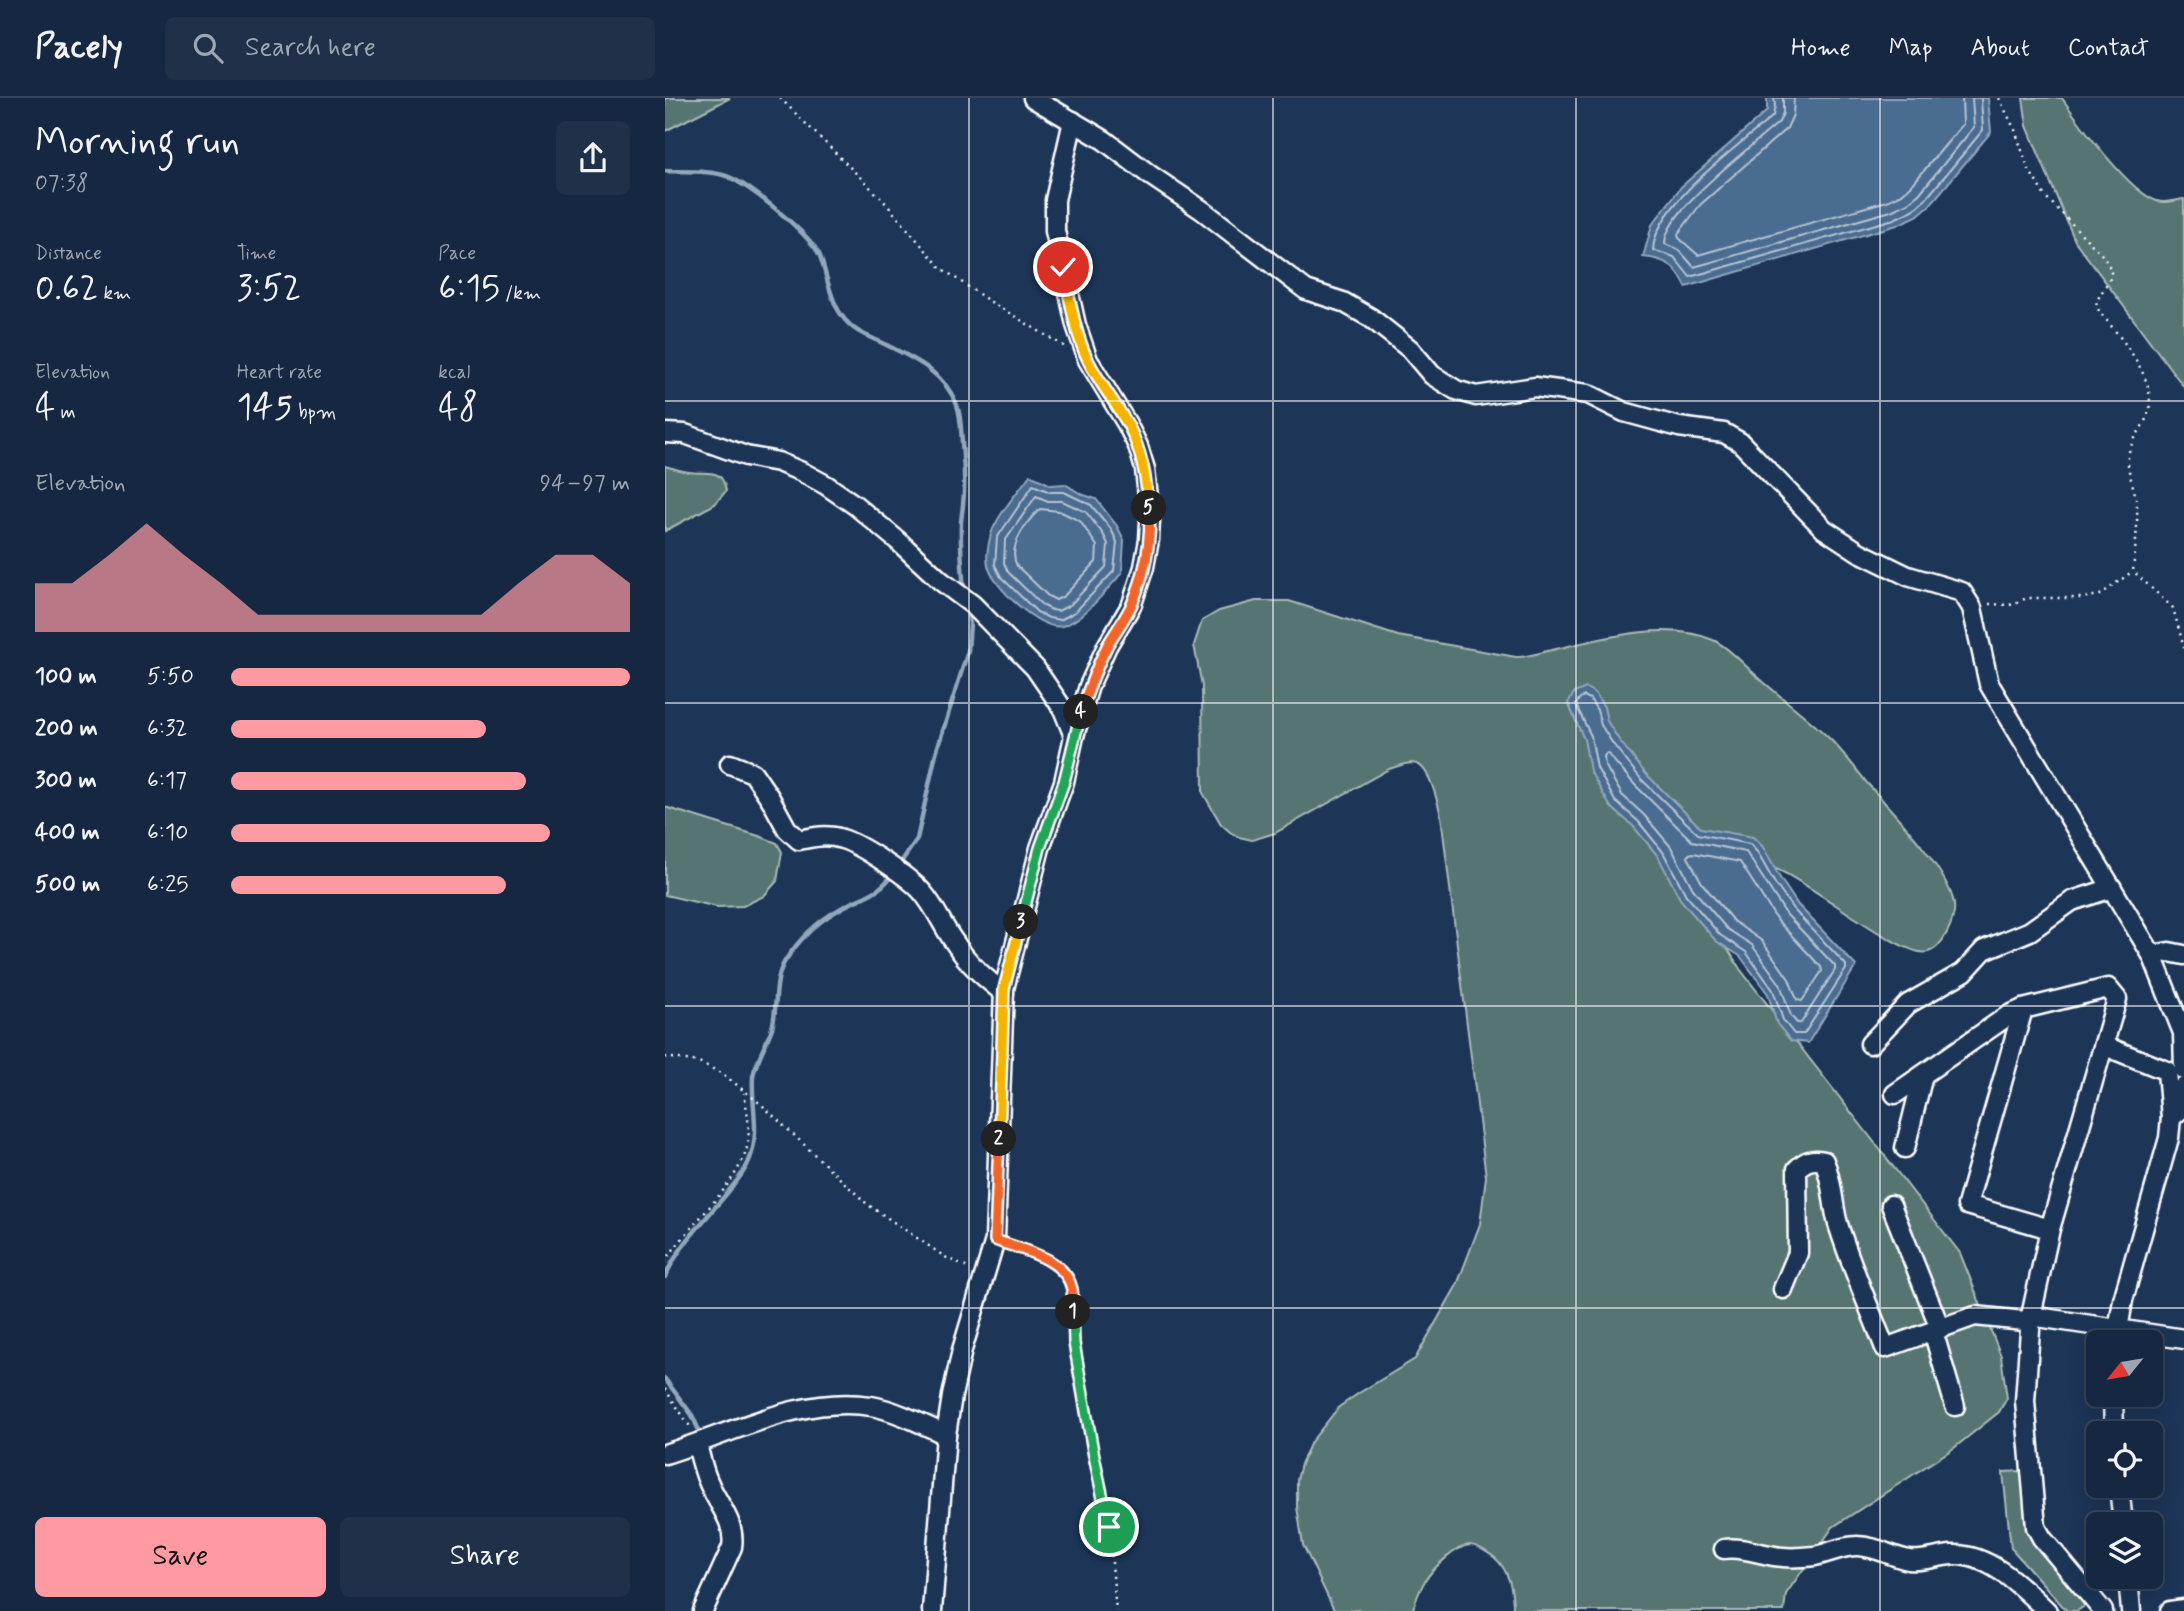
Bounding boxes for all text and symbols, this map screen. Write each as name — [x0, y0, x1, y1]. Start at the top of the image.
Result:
search box — [165, 17, 655, 80]
text: Pacely — [35, 26, 123, 70]
icon: search — [189, 29, 227, 67]
text: Search here — [245, 31, 376, 65]
text: Home — [1791, 33, 1851, 64]
text: Map — [1889, 33, 1933, 64]
text: About — [1971, 33, 2030, 64]
text: Contact — [2068, 33, 2149, 64]
text: Morning run — [35, 118, 240, 167]
button: share — [556, 121, 630, 195]
text: 07:38 — [35, 169, 89, 199]
pin — [1033, 237, 1093, 297]
text: Distance — [35, 241, 102, 266]
text: Time — [237, 241, 276, 266]
text: Pace — [438, 241, 476, 266]
icon: check — [1044, 248, 1082, 286]
text: 0.62 — [35, 266, 98, 312]
text: 3:52 — [237, 266, 301, 312]
text: 6:15 — [438, 266, 500, 312]
text: km — [98, 281, 131, 306]
text: /km — [500, 281, 541, 306]
text: Elevation — [35, 360, 110, 385]
text: Heart rate — [237, 360, 322, 385]
text: kcal — [438, 360, 470, 385]
text: 4 — [35, 385, 55, 431]
text: 145 — [237, 385, 293, 431]
text: 48 — [438, 385, 478, 431]
text: m — [55, 400, 76, 425]
text: bpm — [293, 400, 336, 425]
text: Elevation — [35, 469, 126, 499]
text: 94–97 m — [540, 469, 630, 499]
pin: 5 — [1131, 490, 1167, 526]
text: 5 — [1143, 495, 1154, 520]
text: 100 m — [35, 662, 97, 692]
text: 5:50 — [147, 662, 194, 692]
pin: 4 — [1063, 694, 1099, 730]
text: 4 — [1075, 699, 1086, 724]
text: 200 m — [35, 714, 98, 744]
text: 6:32 — [147, 714, 187, 744]
text: 300 m — [35, 766, 97, 796]
text: 6:17 — [147, 766, 187, 796]
text: 400 m — [35, 818, 100, 848]
text: 6:10 — [147, 818, 188, 848]
text: 500 m — [35, 870, 100, 900]
text: 6:25 — [147, 870, 188, 900]
pin: 3 — [1003, 904, 1039, 940]
text: 3 — [1016, 909, 1025, 934]
pin: 2 — [981, 1122, 1017, 1156]
text: 2 — [994, 1126, 1003, 1151]
pin: 1 — [1055, 1294, 1091, 1330]
text: 1 — [1068, 1299, 1077, 1324]
north arrow — [2086, 1330, 2163, 1407]
map controls — [2086, 1330, 2163, 1589]
button: locate — [2086, 1421, 2163, 1498]
pin — [1079, 1497, 1139, 1557]
icon: arrive — [1090, 1508, 1128, 1546]
button: layers — [2086, 1512, 2163, 1589]
button: Save — [35, 1517, 326, 1597]
button: Share — [340, 1517, 630, 1597]

